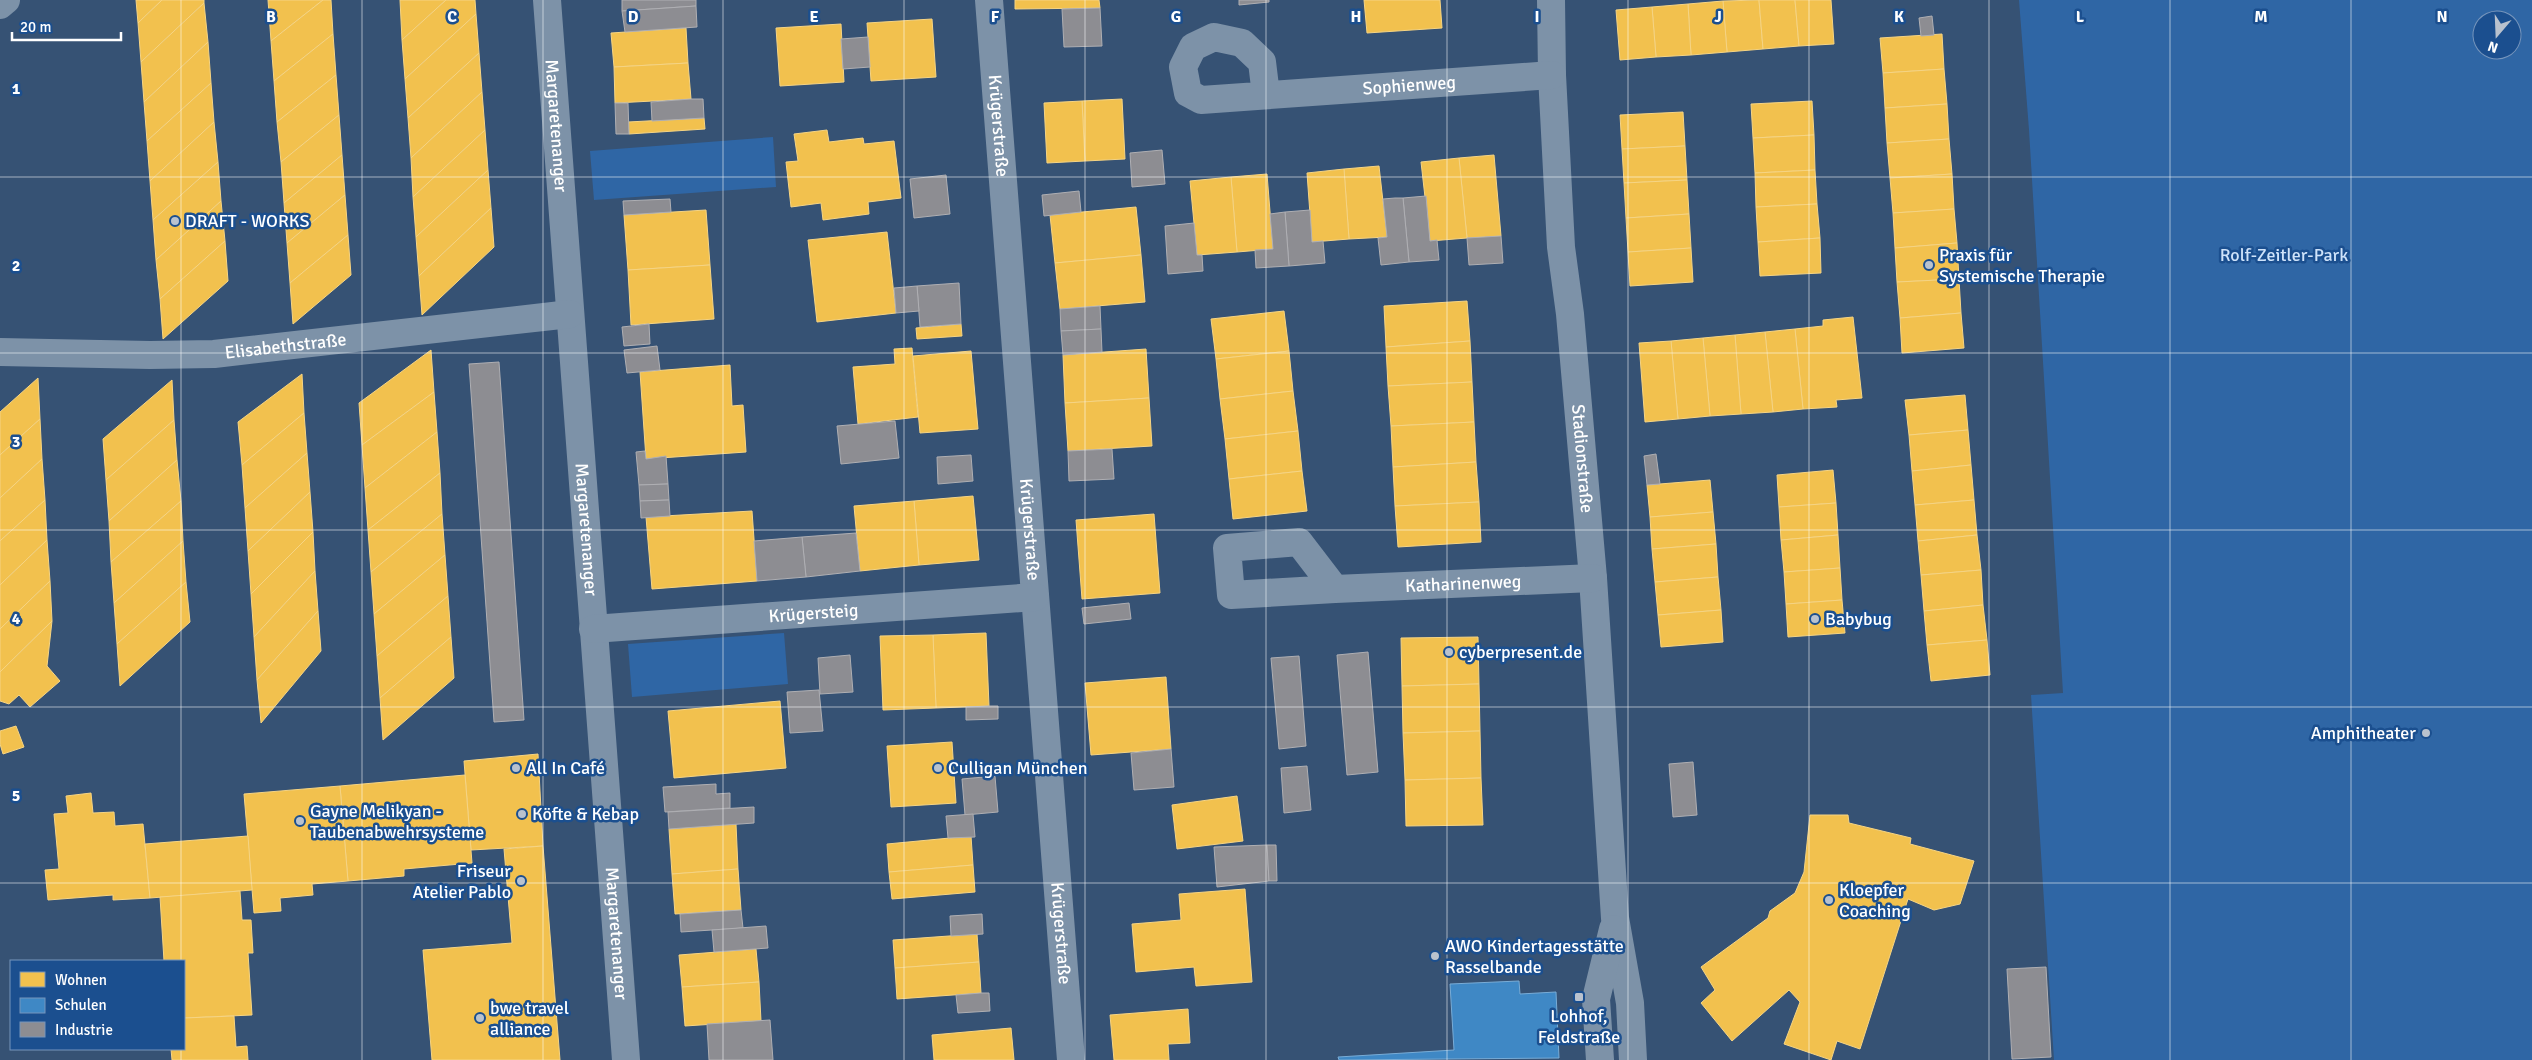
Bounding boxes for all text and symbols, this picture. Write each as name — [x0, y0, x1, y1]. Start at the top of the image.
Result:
text: B — [266, 7, 276, 27]
text: C — [447, 7, 457, 27]
text: D — [628, 7, 639, 27]
text: E — [809, 7, 819, 27]
text: F — [991, 7, 1000, 27]
text: G — [1171, 7, 1181, 27]
text: H — [1351, 7, 1361, 27]
text: I — [1534, 7, 1540, 27]
text: J — [1714, 7, 1722, 27]
text: K — [1894, 7, 1904, 27]
text: L — [2076, 7, 2085, 27]
text: M — [2254, 7, 2268, 27]
text: N — [2436, 7, 2448, 27]
scale bar — [12, 10, 121, 42]
north arrow — [2472, 10, 2522, 60]
text: 20 m — [20, 18, 51, 36]
text: N — [2486, 37, 2500, 56]
street label: Margaretenanger — [540, 58, 572, 193]
street label: Sophienweg — [1362, 71, 1457, 99]
street label: Krügerstraße — [984, 74, 1014, 178]
text: 1 — [12, 79, 21, 99]
place label: DRAFT - WORKS — [185, 210, 310, 232]
marker: DRAFT - WORKS — [169, 215, 181, 227]
place label: Praxis für Systemische Therapie — [1939, 244, 2105, 287]
park label: Rolf-Zeitler-Park — [2220, 244, 2348, 266]
text: 2 — [12, 256, 20, 276]
marker: Praxis für Systemische Therapie — [1923, 259, 1935, 271]
street label: Elisabethstraße — [224, 328, 347, 364]
street label: Stadionstraße — [1567, 403, 1598, 514]
text: 3 — [12, 432, 20, 452]
street label: Margaretenanger — [571, 462, 602, 597]
street label: Krügerstraße — [1015, 477, 1045, 581]
street label: Katharinenweg — [1404, 570, 1522, 597]
street label: Krügersteig — [768, 599, 859, 627]
place label: Babybug — [1825, 608, 1892, 630]
text: 4 — [12, 609, 21, 629]
marker: Babybug — [1809, 613, 1821, 625]
place label: cyberpresent.de — [1459, 641, 1582, 663]
marker: cyberpresent.de — [1443, 646, 1455, 658]
place label: Amphitheater — [2311, 722, 2416, 744]
marker: Amphitheater — [2420, 727, 2432, 739]
place label: All In Café — [526, 757, 605, 779]
place label: Culligan München — [948, 757, 1088, 779]
marker: All In Café — [510, 762, 522, 774]
marker: Culligan München — [932, 762, 944, 774]
text: 5 — [12, 786, 20, 806]
place label: Gayne Melikyan - Taubenabwehrsysteme — [310, 800, 484, 843]
place label: Köfte & Kebap — [532, 803, 639, 825]
marker: Köfte & Kebap — [516, 808, 528, 820]
marker: Gayne Melikyan - Taubenabwehrsysteme — [294, 815, 306, 827]
place label: Friseur Atelier Pablo — [413, 860, 511, 903]
street label: Margaretenanger — [601, 866, 633, 1001]
marker: Friseur Atelier Pablo — [515, 875, 527, 887]
place label: Kloepfer Coaching — [1839, 879, 1911, 922]
street label: Krügerstraße — [1046, 881, 1076, 985]
marker: Kloepfer Coaching — [1823, 894, 1835, 906]
place label: AWO Kindertagesstätte Rasselbande — [1445, 935, 1624, 978]
marker: AWO Kindertagesstätte Rasselbande — [1429, 950, 1441, 962]
legend — [10, 960, 185, 1050]
text: Wohnen — [55, 971, 107, 989]
marker: Lohhof, Feldstraße — [1573, 991, 1585, 1003]
text: Schulen — [55, 996, 107, 1014]
place label: bwe travel alliance — [490, 997, 569, 1040]
place label: Lohhof, Feldstraße — [1538, 1005, 1620, 1048]
marker: bwe travel alliance — [474, 1012, 486, 1024]
text: Industrie — [55, 1021, 113, 1039]

